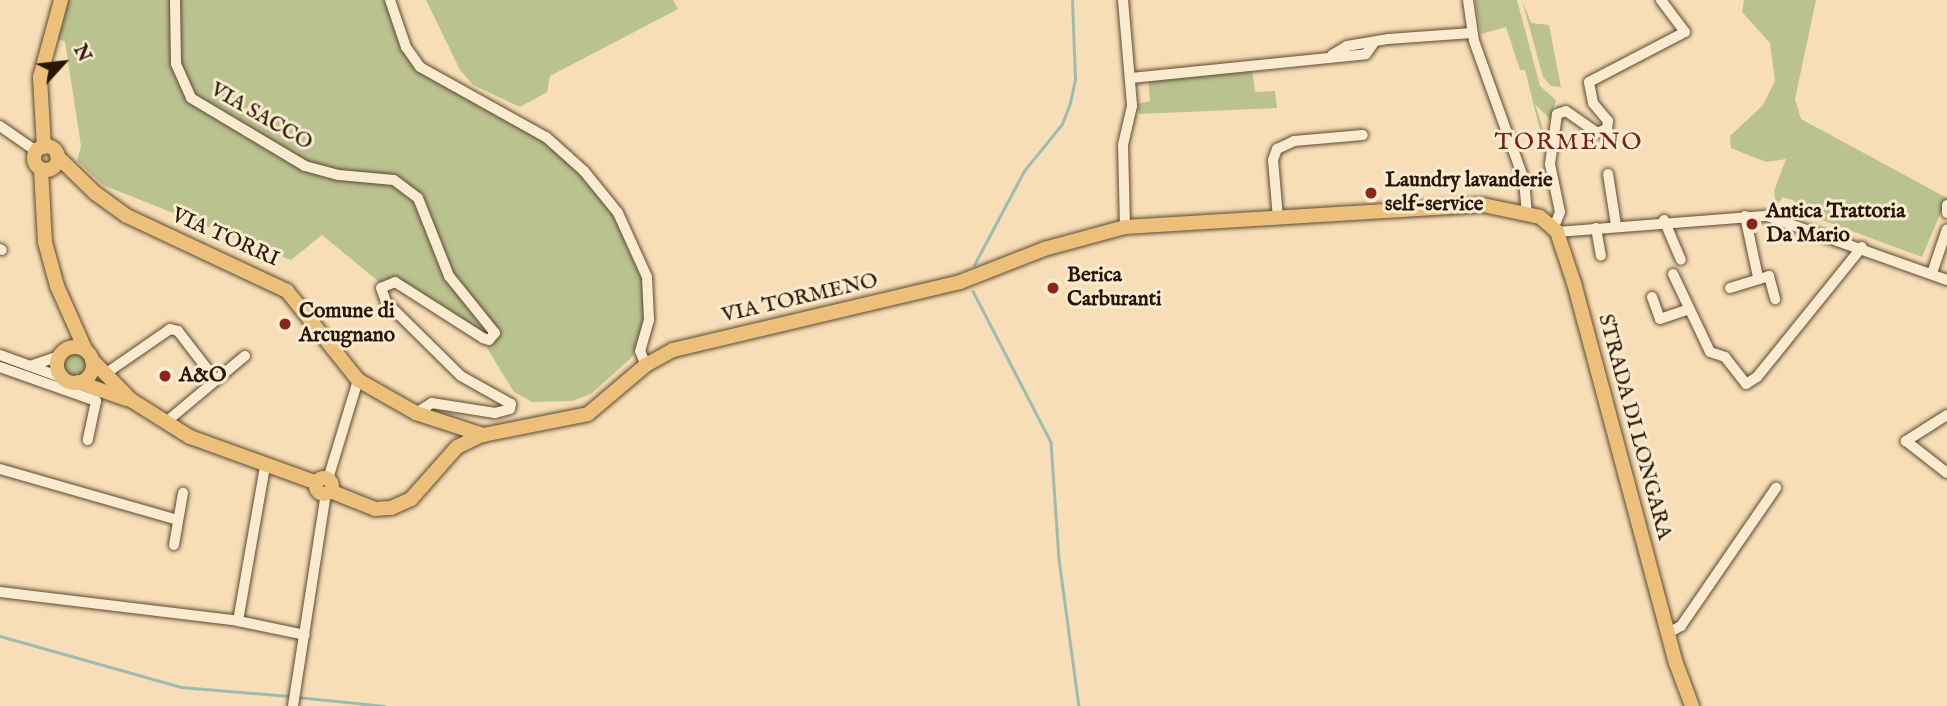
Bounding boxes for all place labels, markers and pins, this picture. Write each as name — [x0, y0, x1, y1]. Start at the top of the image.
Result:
place label: Laundry lavanderie self-service — [1385, 168, 1553, 218]
marker: Laundry lavanderie self-service — [1363, 185, 1379, 201]
place label: Antica Trattoria Da Mario — [1766, 199, 1905, 249]
marker: Antica Trattoria Da Mario — [1744, 216, 1760, 232]
place label: Berica Carburanti — [1067, 263, 1162, 313]
marker: Berica Carburanti — [1045, 280, 1061, 296]
place label: Comune di Arcugnano — [299, 299, 395, 349]
marker: Comune di Arcugnano — [277, 316, 293, 332]
place label: A&O — [179, 363, 226, 389]
marker: A&O — [157, 368, 173, 384]

